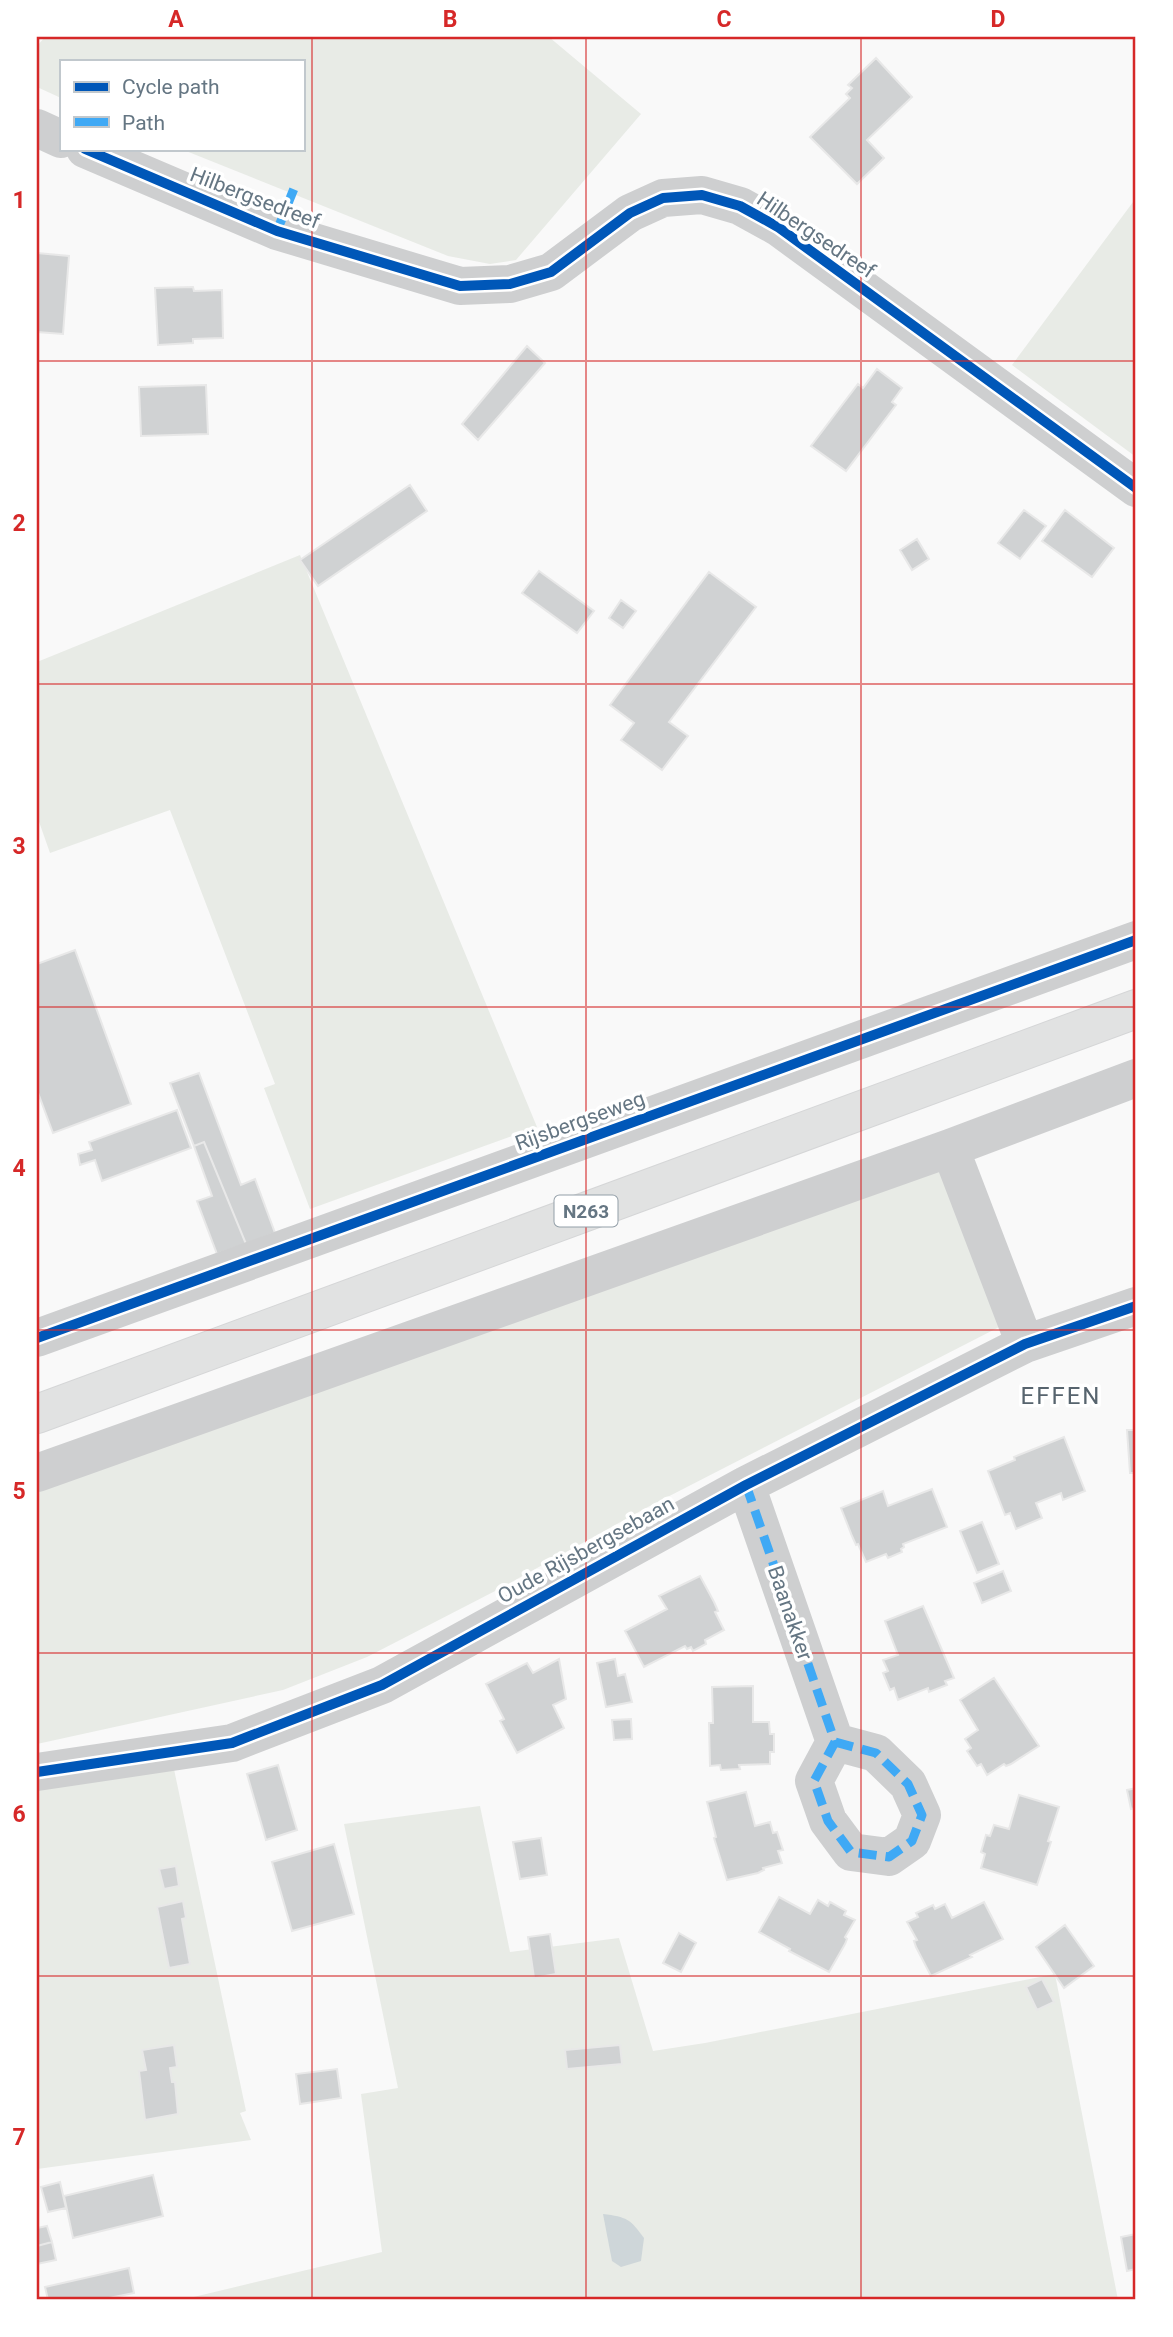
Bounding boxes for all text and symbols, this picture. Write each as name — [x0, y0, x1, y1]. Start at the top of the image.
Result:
text: A — [168, 6, 184, 33]
text: B — [443, 6, 457, 33]
text: C — [716, 6, 732, 33]
text: D — [991, 6, 1005, 33]
legend — [60, 60, 304, 150]
text: Cycle path — [122, 75, 220, 99]
text: Path — [122, 111, 165, 135]
street label: Hilbergsedreef — [187, 162, 324, 234]
text: 1 — [12, 187, 26, 214]
street label: Hilbergsedreef — [752, 187, 880, 284]
text: 2 — [12, 510, 26, 537]
text: 3 — [12, 833, 26, 860]
street label: Rijsbergseweg — [512, 1086, 648, 1156]
text: 4 — [12, 1155, 26, 1182]
road number: N263 — [554, 1196, 618, 1226]
district label: EFFEN — [1021, 1382, 1101, 1410]
text: 5 — [12, 1478, 26, 1505]
street label: Oude Rijsbergsebaan — [494, 1492, 678, 1608]
street label: Baanakker — [763, 1563, 817, 1663]
text: 6 — [12, 1801, 26, 1828]
text: 7 — [12, 2124, 26, 2151]

